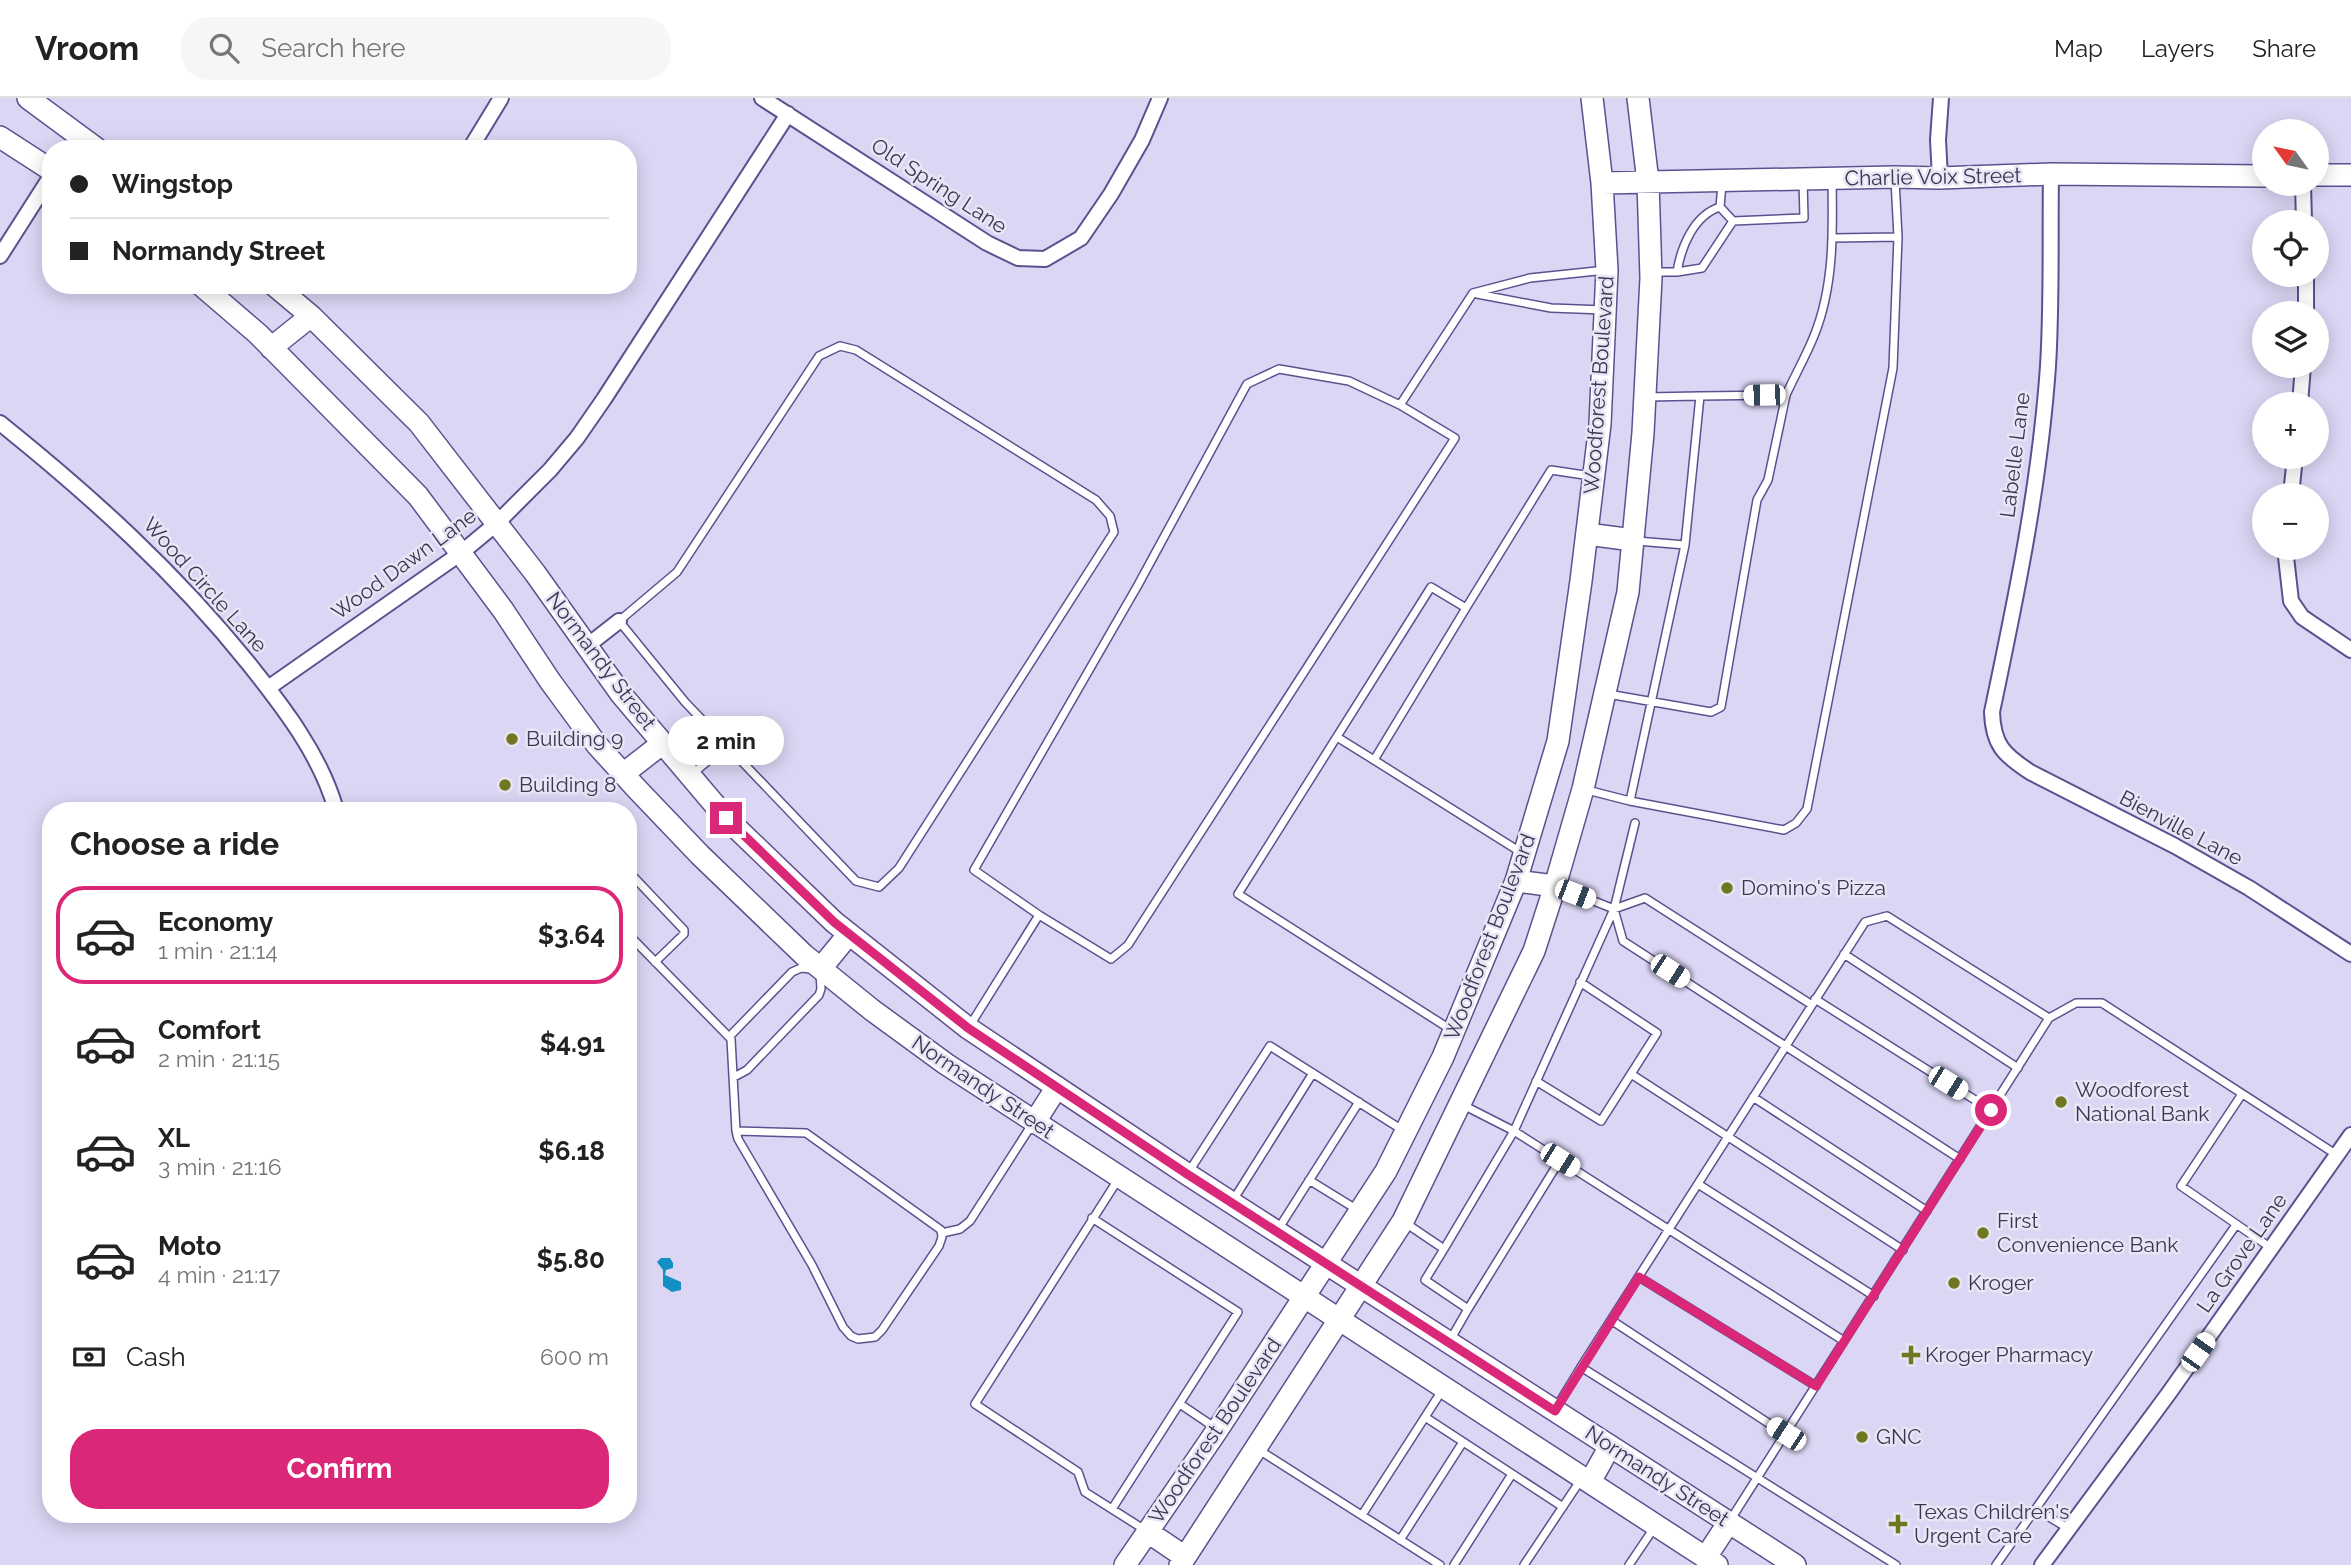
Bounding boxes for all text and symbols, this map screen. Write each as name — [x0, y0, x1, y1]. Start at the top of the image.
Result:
search box — [181, 17, 671, 80]
text: Vroom — [35, 29, 139, 68]
icon: search — [205, 29, 243, 67]
text: Search here — [261, 33, 406, 63]
text: Map — [2054, 34, 2103, 63]
text: Layers — [2141, 34, 2214, 63]
text: Share — [2252, 34, 2316, 63]
north arrow — [2252, 119, 2329, 196]
map controls — [2252, 119, 2329, 560]
street label: Old Spring Lane — [867, 133, 1012, 239]
street label: Charlie Voix Street — [1844, 162, 2022, 191]
text: Wingstop — [112, 169, 233, 199]
button: locate — [2252, 210, 2329, 287]
text: Normandy Street — [112, 236, 325, 266]
street label: Woodforest Boulevard — [1578, 275, 1619, 495]
button: layers — [2252, 301, 2329, 378]
car — [1743, 384, 1786, 406]
street label: Labelle Lane — [1994, 391, 2035, 519]
button: + — [2252, 392, 2329, 469]
button: − — [2252, 483, 2329, 560]
street label: Wood Dawn Lane — [326, 503, 481, 625]
street label: Wood Circle Lane — [138, 512, 273, 657]
street label: Normandy Street — [541, 587, 661, 735]
callout: 2 min — [668, 716, 784, 766]
place label: Building 9 — [526, 726, 623, 751]
text: 2 min — [696, 727, 756, 754]
marker: Building 9 — [504, 731, 520, 747]
place label: Building 8 — [519, 772, 616, 797]
marker: Building 8 — [497, 777, 513, 793]
street label: Bienville Lane — [2115, 785, 2247, 871]
route end — [710, 802, 742, 834]
text: Choose a ride — [70, 825, 279, 862]
street label: Woodforest Boulevard — [1439, 830, 1540, 1043]
place label: Domino's Pizza — [1741, 875, 1886, 900]
car — [1552, 877, 1599, 911]
marker: Domino's Pizza — [1719, 880, 1735, 896]
icon: car — [74, 904, 137, 967]
text: Economy — [158, 907, 273, 937]
text: $3.64 — [538, 920, 605, 950]
text: 1 min · 21:14 — [158, 937, 278, 964]
car — [1647, 951, 1694, 991]
icon: car — [74, 1012, 137, 1075]
text: Comfort — [158, 1015, 261, 1045]
text: $4.91 — [540, 1028, 605, 1058]
street label: Normandy Street — [907, 1030, 1059, 1143]
text: 2 min · 21:15 — [158, 1045, 280, 1072]
car — [1925, 1063, 1972, 1103]
place label: Woodforest National Bank — [2075, 1077, 2210, 1126]
route start — [1975, 1094, 2007, 1126]
marker: Woodforest National Bank — [2053, 1094, 2069, 1110]
icon: car — [74, 1120, 137, 1183]
text: XL — [158, 1123, 190, 1153]
text: $6.18 — [538, 1136, 605, 1166]
car — [1537, 1140, 1584, 1180]
text: 3 min · 21:16 — [158, 1153, 282, 1180]
street label: La Grove Lane — [2191, 1188, 2292, 1317]
place label: First Convenience Bank — [1997, 1208, 2178, 1257]
marker: First Convenience Bank — [1975, 1225, 1991, 1241]
icon: car — [74, 1228, 137, 1291]
text: Moto — [158, 1231, 221, 1261]
text: $5.80 — [537, 1244, 605, 1274]
text: 4 min · 21:17 — [158, 1261, 280, 1288]
place label: Kroger — [1968, 1270, 2034, 1295]
marker: Kroger — [1946, 1275, 1962, 1291]
car — [2178, 1329, 2219, 1375]
street label: Woodforest Boulevard — [1143, 1333, 1286, 1528]
icon: cash — [70, 1338, 108, 1376]
text: Cash — [126, 1342, 186, 1372]
place label: Kroger Pharmacy — [1925, 1342, 2093, 1367]
text: 600 m — [540, 1343, 609, 1370]
marker: Kroger Pharmacy — [1903, 1347, 1919, 1363]
car — [1763, 1414, 1810, 1454]
street label: Normandy Street — [1581, 1420, 1734, 1531]
place label: GNC — [1876, 1424, 1922, 1449]
button: Confirm — [70, 1429, 609, 1509]
marker: GNC — [1854, 1429, 1870, 1445]
place label: Texas Children's Urgent Care — [1914, 1499, 2069, 1548]
marker: Texas Children's Urgent Care — [1888, 1514, 1908, 1534]

